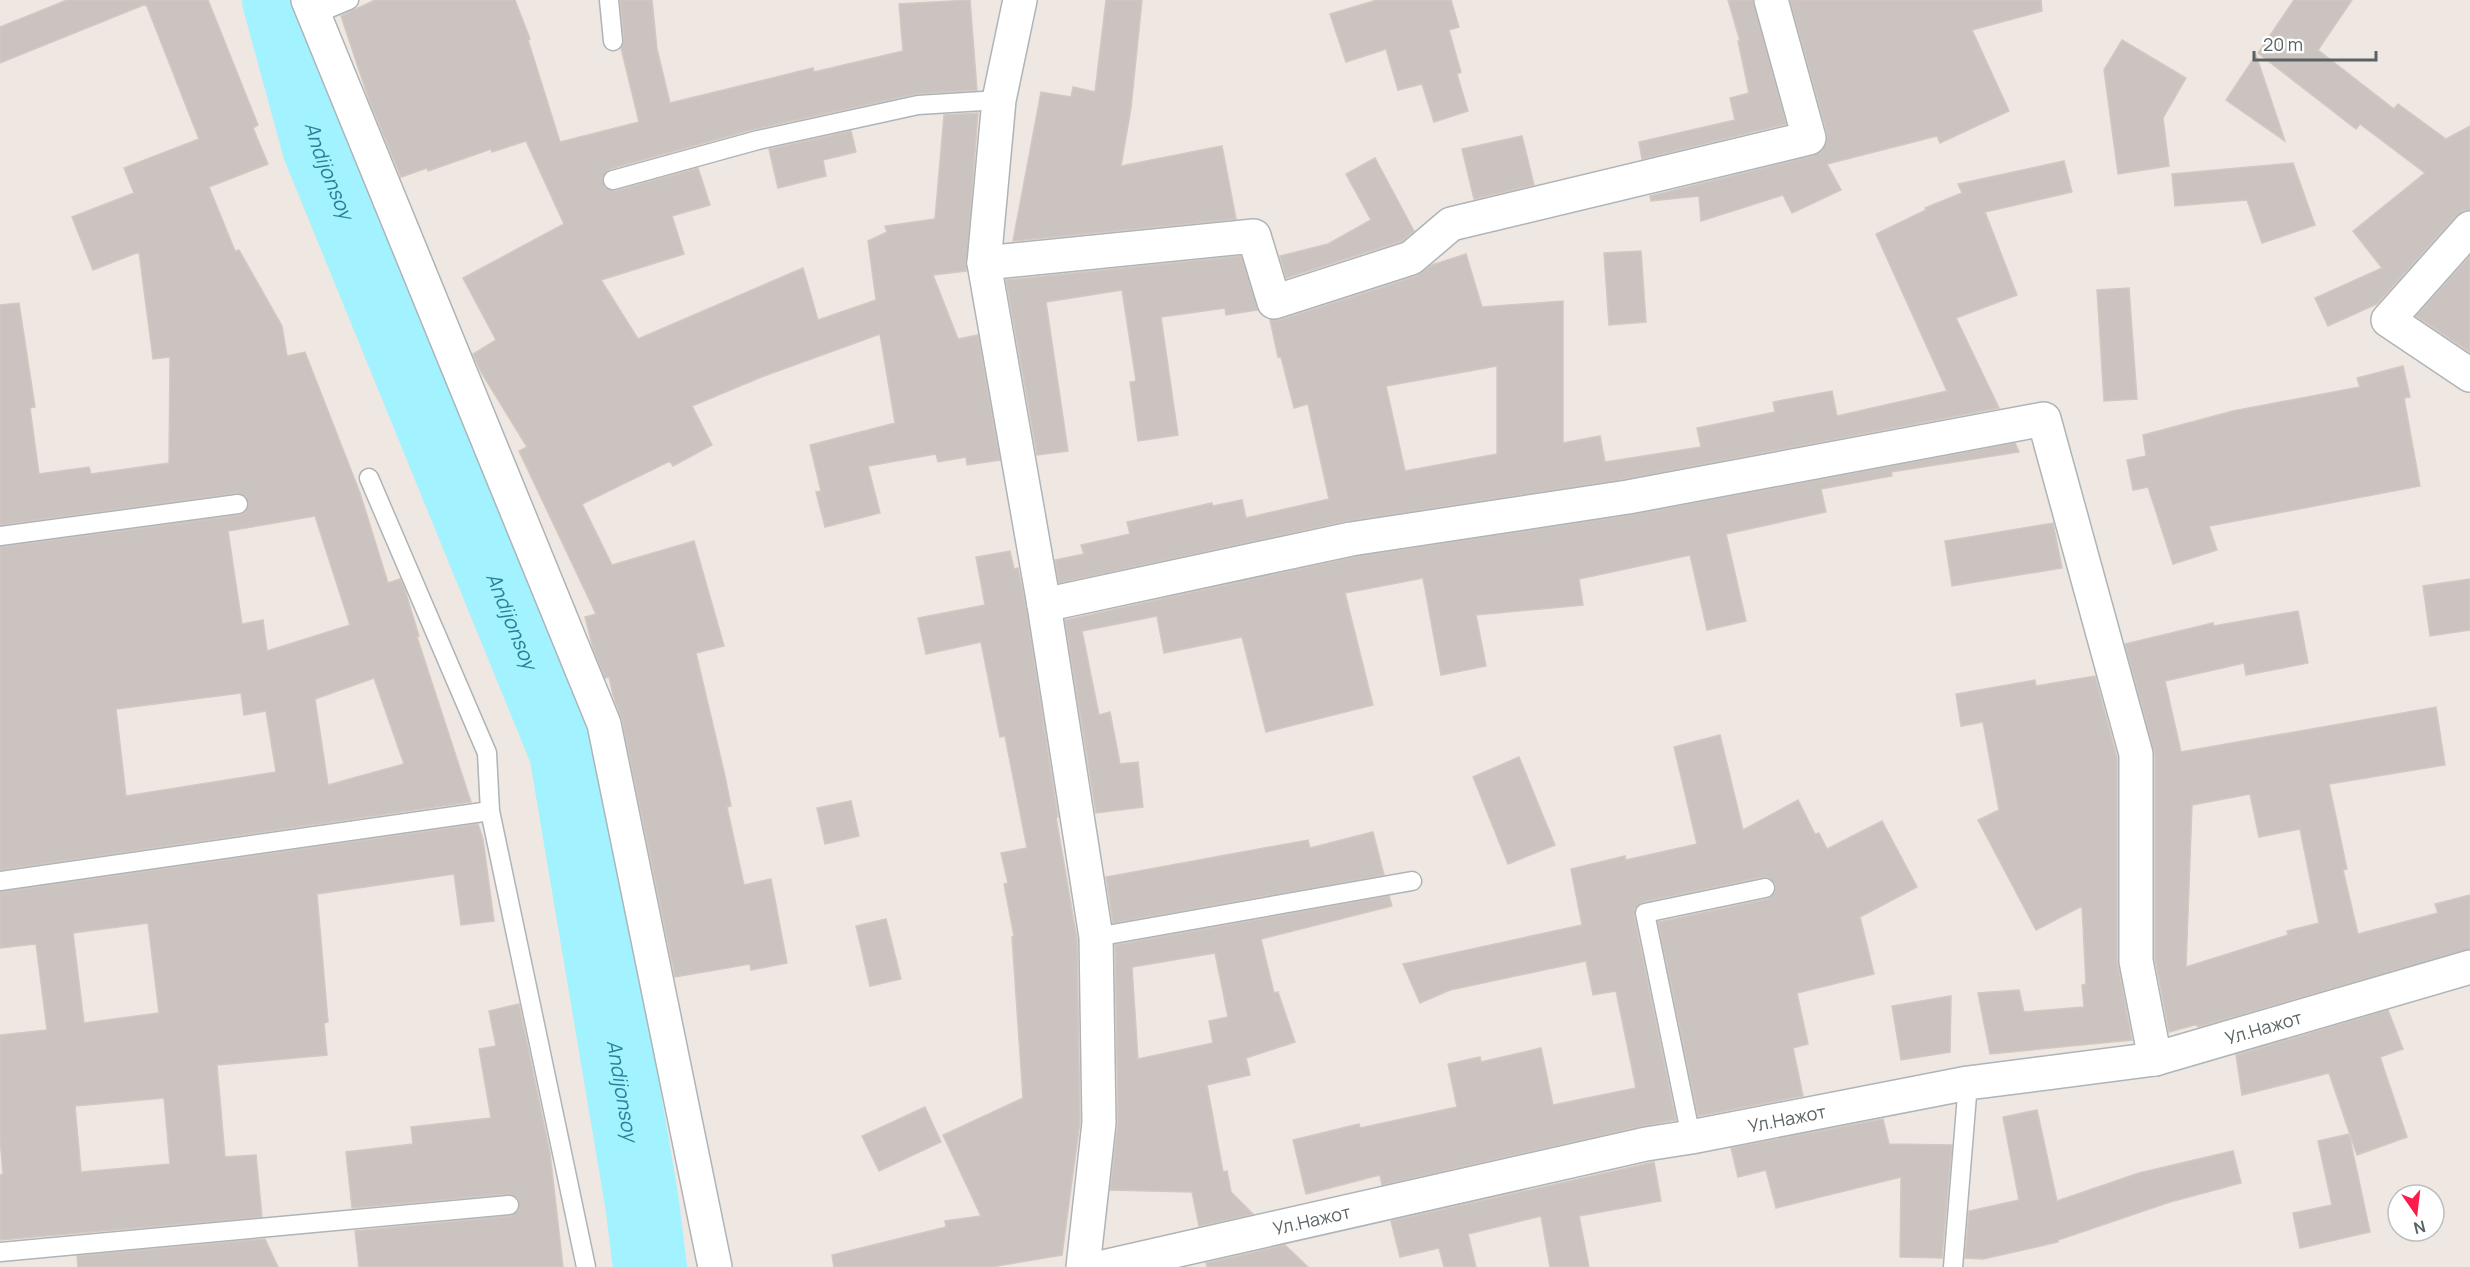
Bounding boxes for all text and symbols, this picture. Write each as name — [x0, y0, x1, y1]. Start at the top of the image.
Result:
scale bar — [2254, 24, 2376, 62]
text: 20 m — [2263, 32, 2303, 56]
water label: Andijonsoy — [299, 119, 361, 225]
water label: Andijonsoy — [481, 568, 545, 675]
street label: Ул.Нажот — [2222, 1005, 2305, 1050]
water label: Andijonsoy — [601, 1038, 645, 1145]
street label: Ул.Нажот — [1746, 1099, 1828, 1138]
north arrow — [2386, 1183, 2446, 1243]
street label: Ул.Нажот — [1271, 1199, 1353, 1240]
text: N — [2411, 1215, 2428, 1240]

